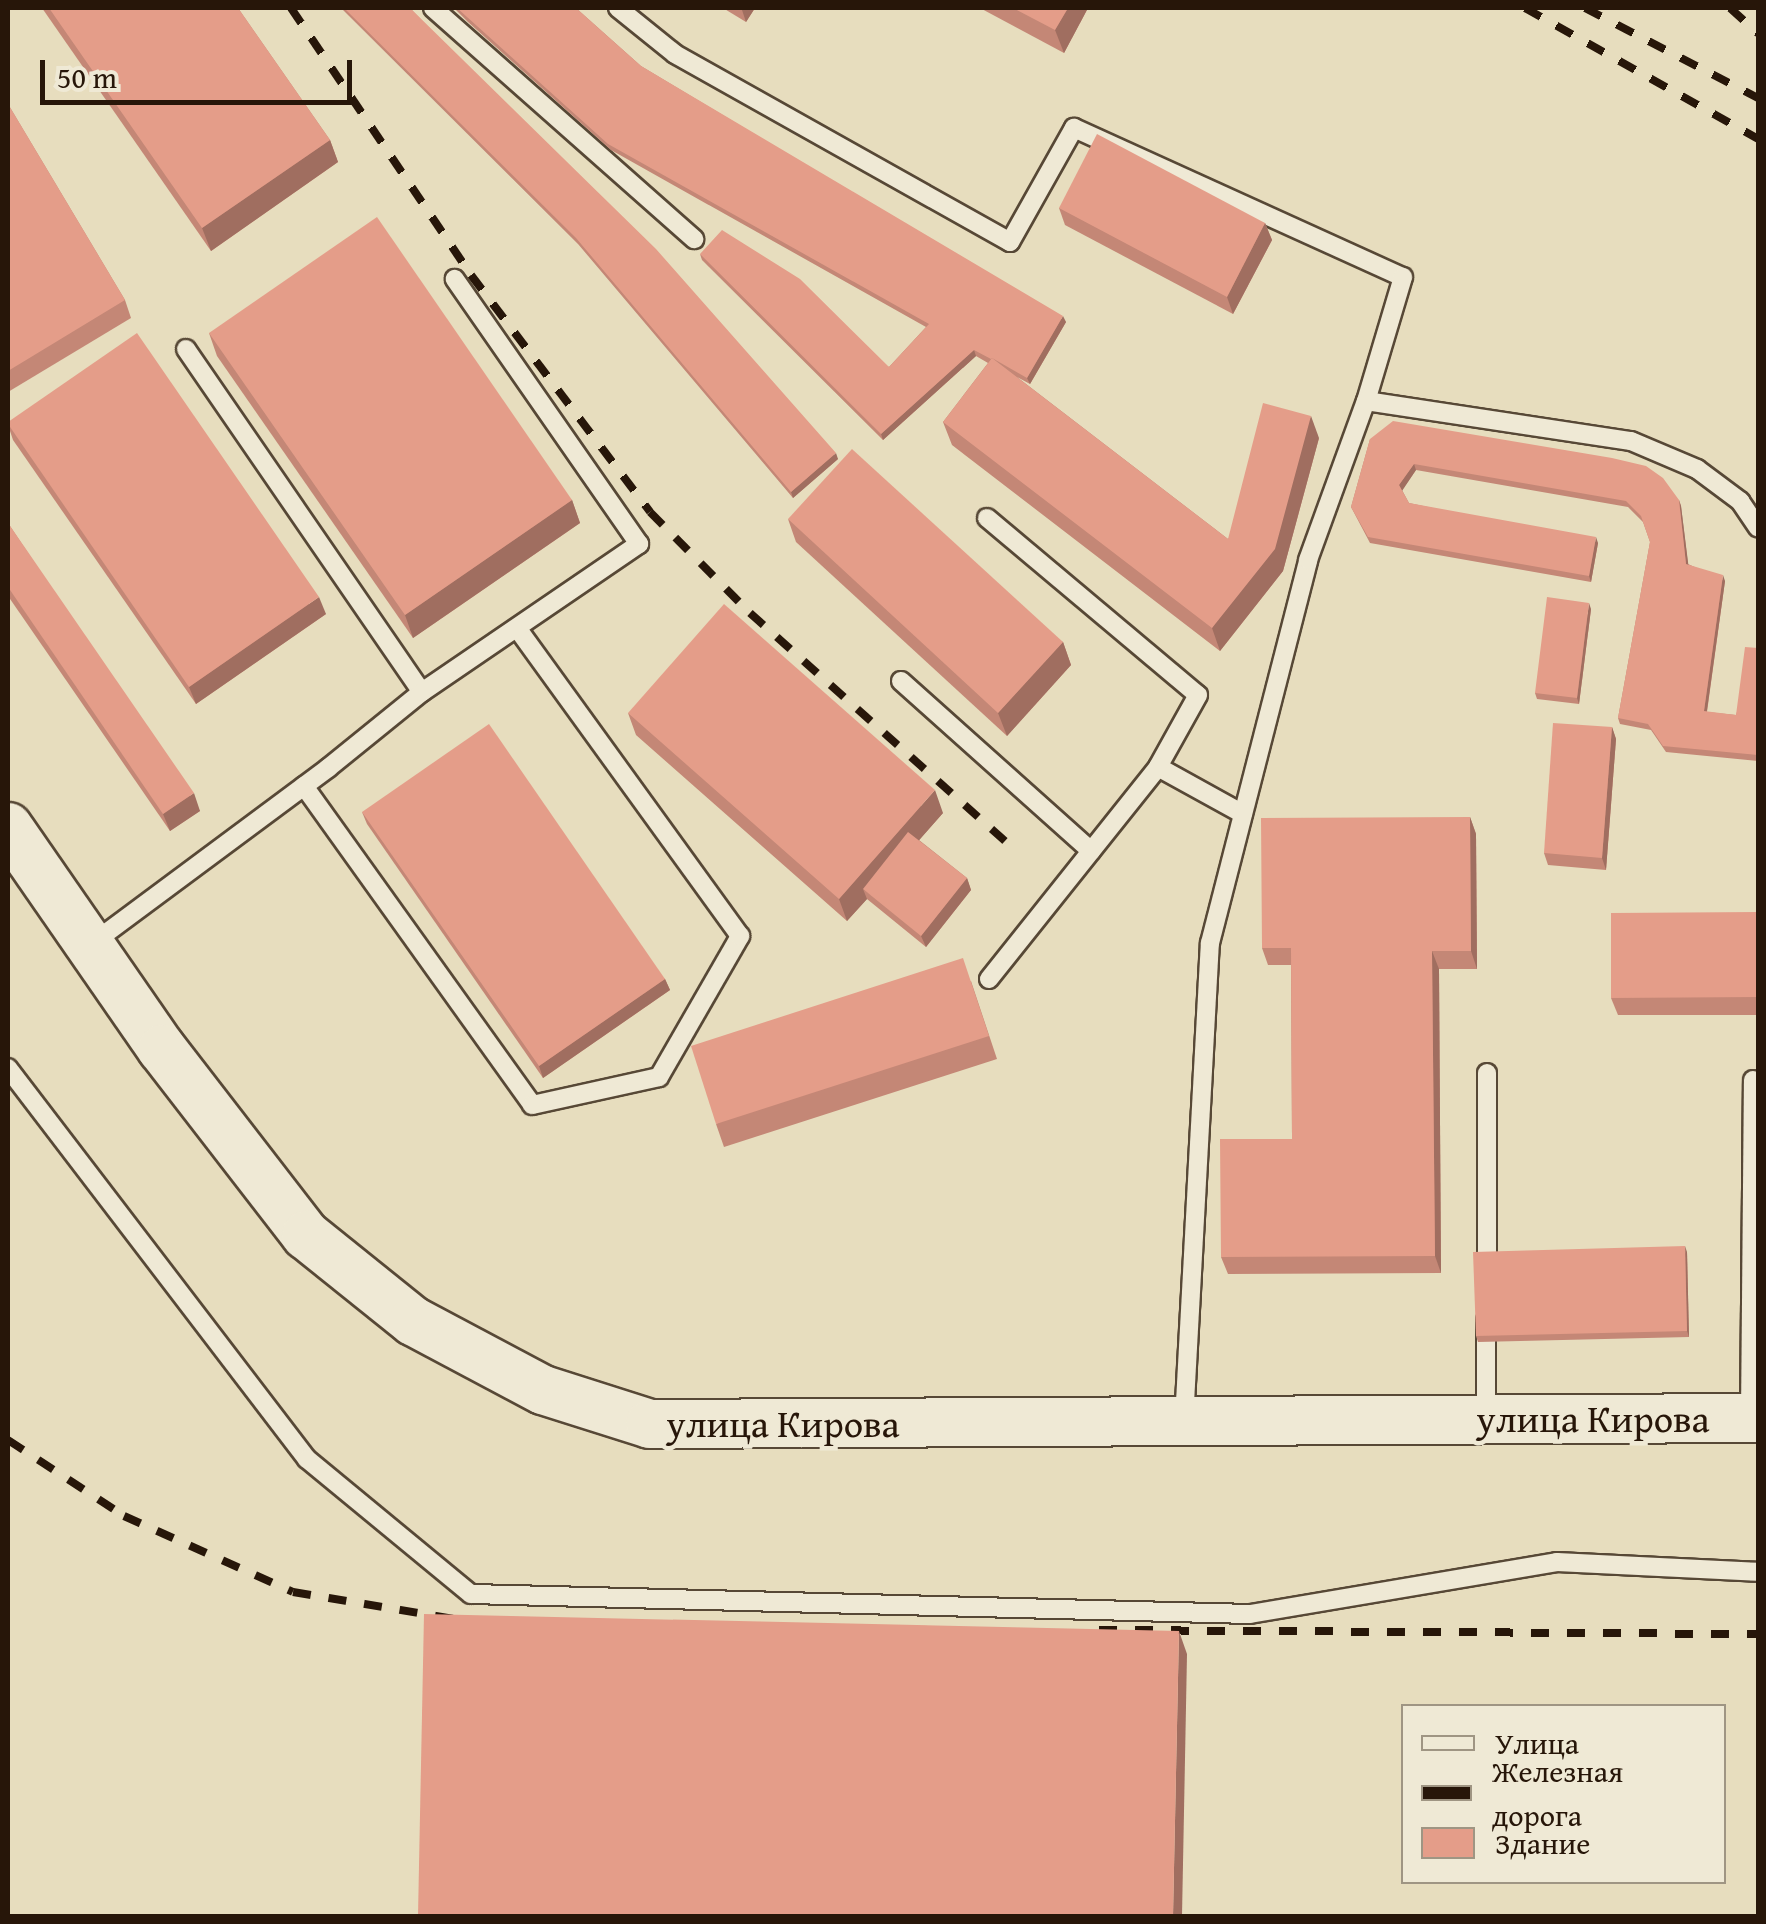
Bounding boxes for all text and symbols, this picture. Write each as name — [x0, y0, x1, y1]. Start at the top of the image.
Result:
scale bar — [45, 40, 358, 102]
text: 50 m — [57, 55, 117, 99]
street label: улица Кирова — [1476, 1396, 1710, 1442]
street label: улица Кирова — [666, 1401, 900, 1447]
legend — [1401, 1704, 1726, 1884]
text: Улица — [1495, 1721, 1579, 1765]
text: Железная дорога — [1492, 1749, 1623, 1837]
text: Здание — [1495, 1821, 1590, 1865]

